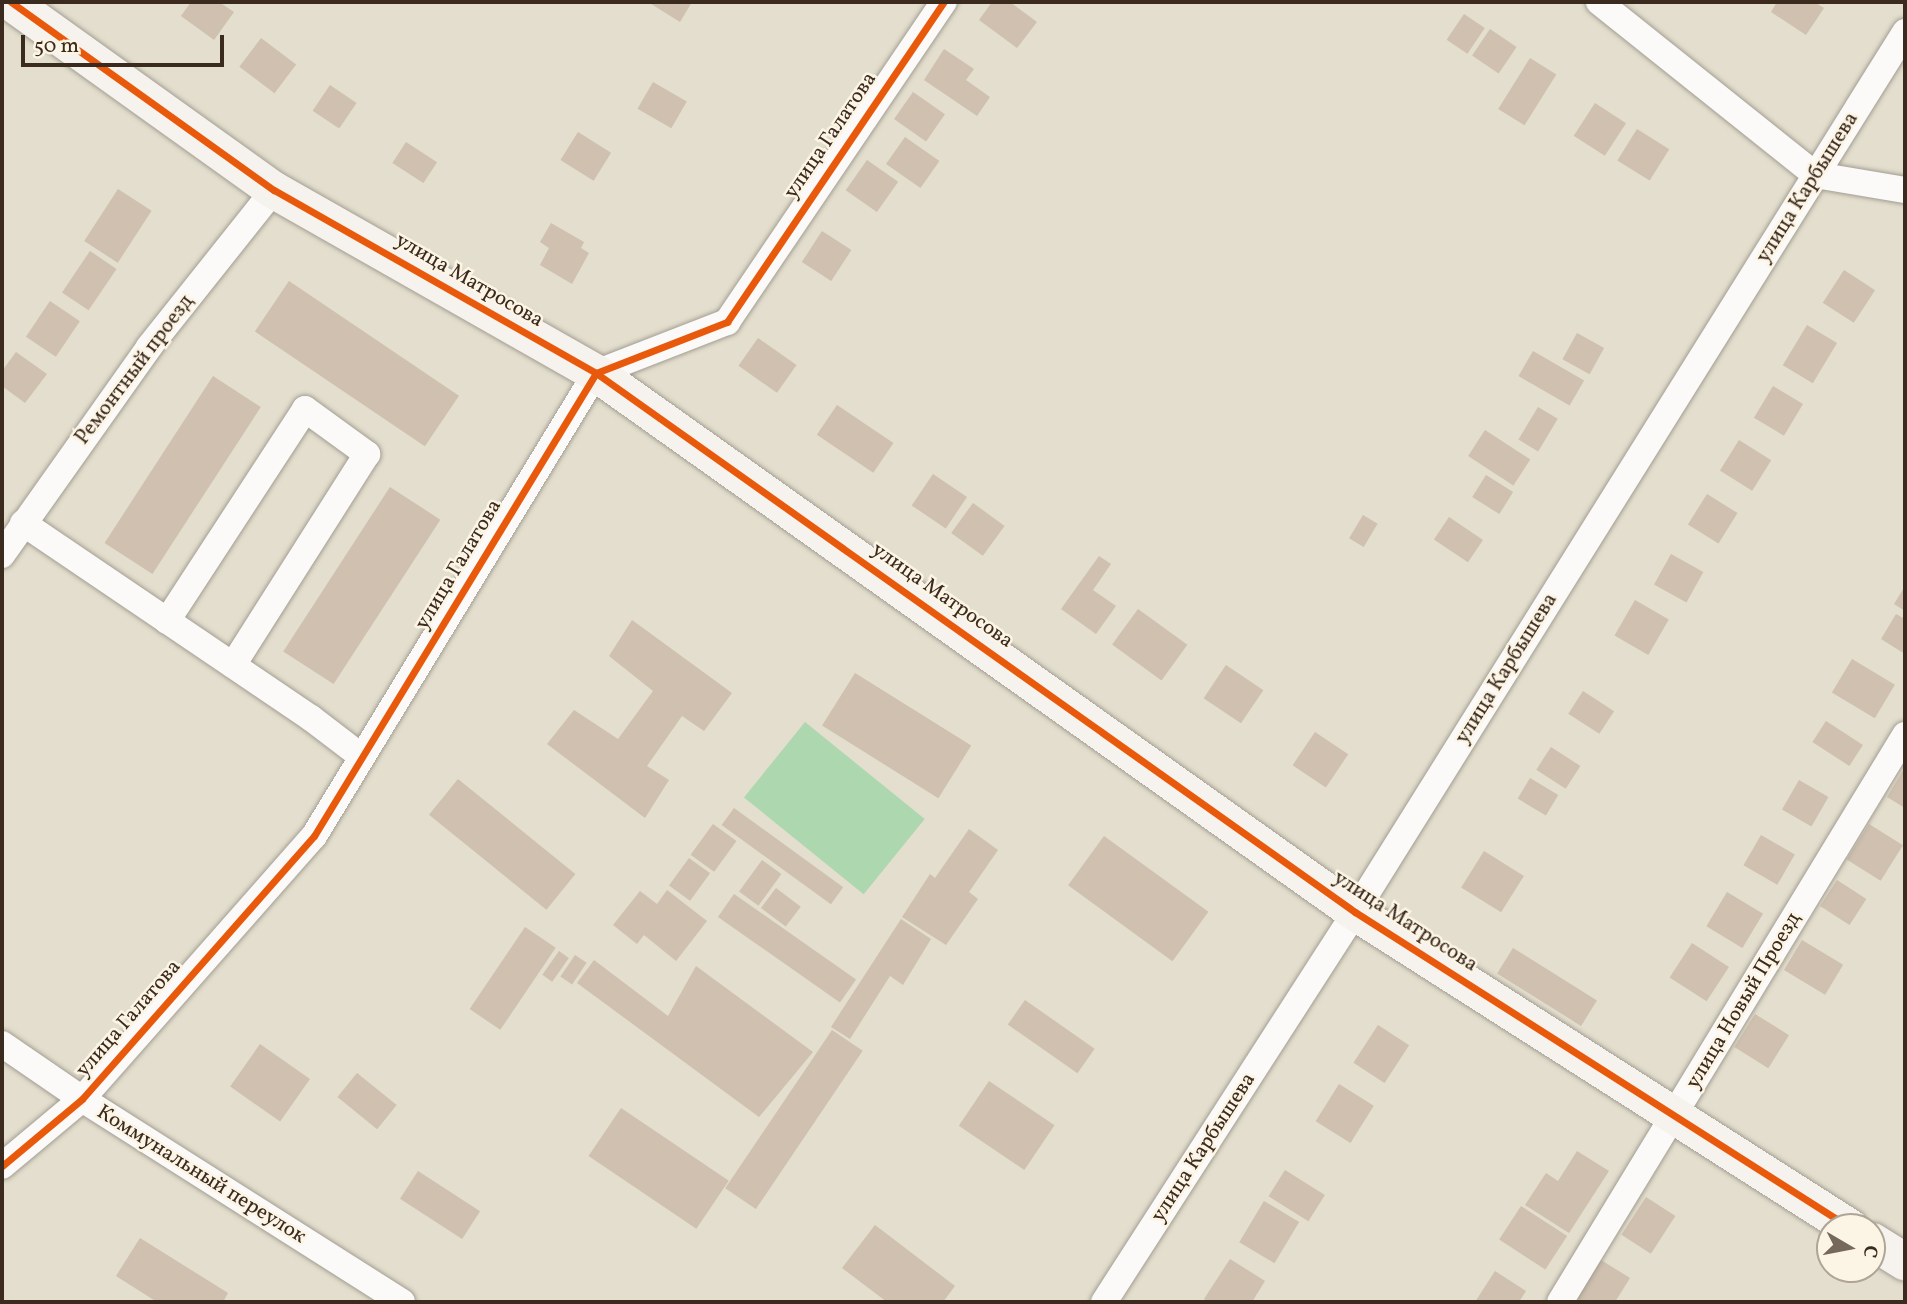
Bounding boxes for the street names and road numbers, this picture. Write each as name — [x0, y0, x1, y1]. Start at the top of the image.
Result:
street label: улица Галатова — [779, 68, 883, 204]
street label: улица Карбышева — [1751, 108, 1865, 268]
street label: улица Матросова — [390, 228, 548, 334]
street label: Ремонтный проезд — [70, 290, 200, 450]
street label: улица Галатова — [410, 495, 508, 635]
street label: улица Матросова — [866, 538, 1018, 654]
street label: улица Карбышева — [1450, 589, 1564, 749]
street label: улица Матросова — [1328, 866, 1482, 978]
street label: улица Новый Проезд — [1681, 908, 1807, 1094]
street label: улица Галатова — [71, 955, 187, 1083]
street label: улица Карбышева — [1146, 1069, 1262, 1227]
street label: Коммунальный переулок — [92, 1100, 310, 1250]

